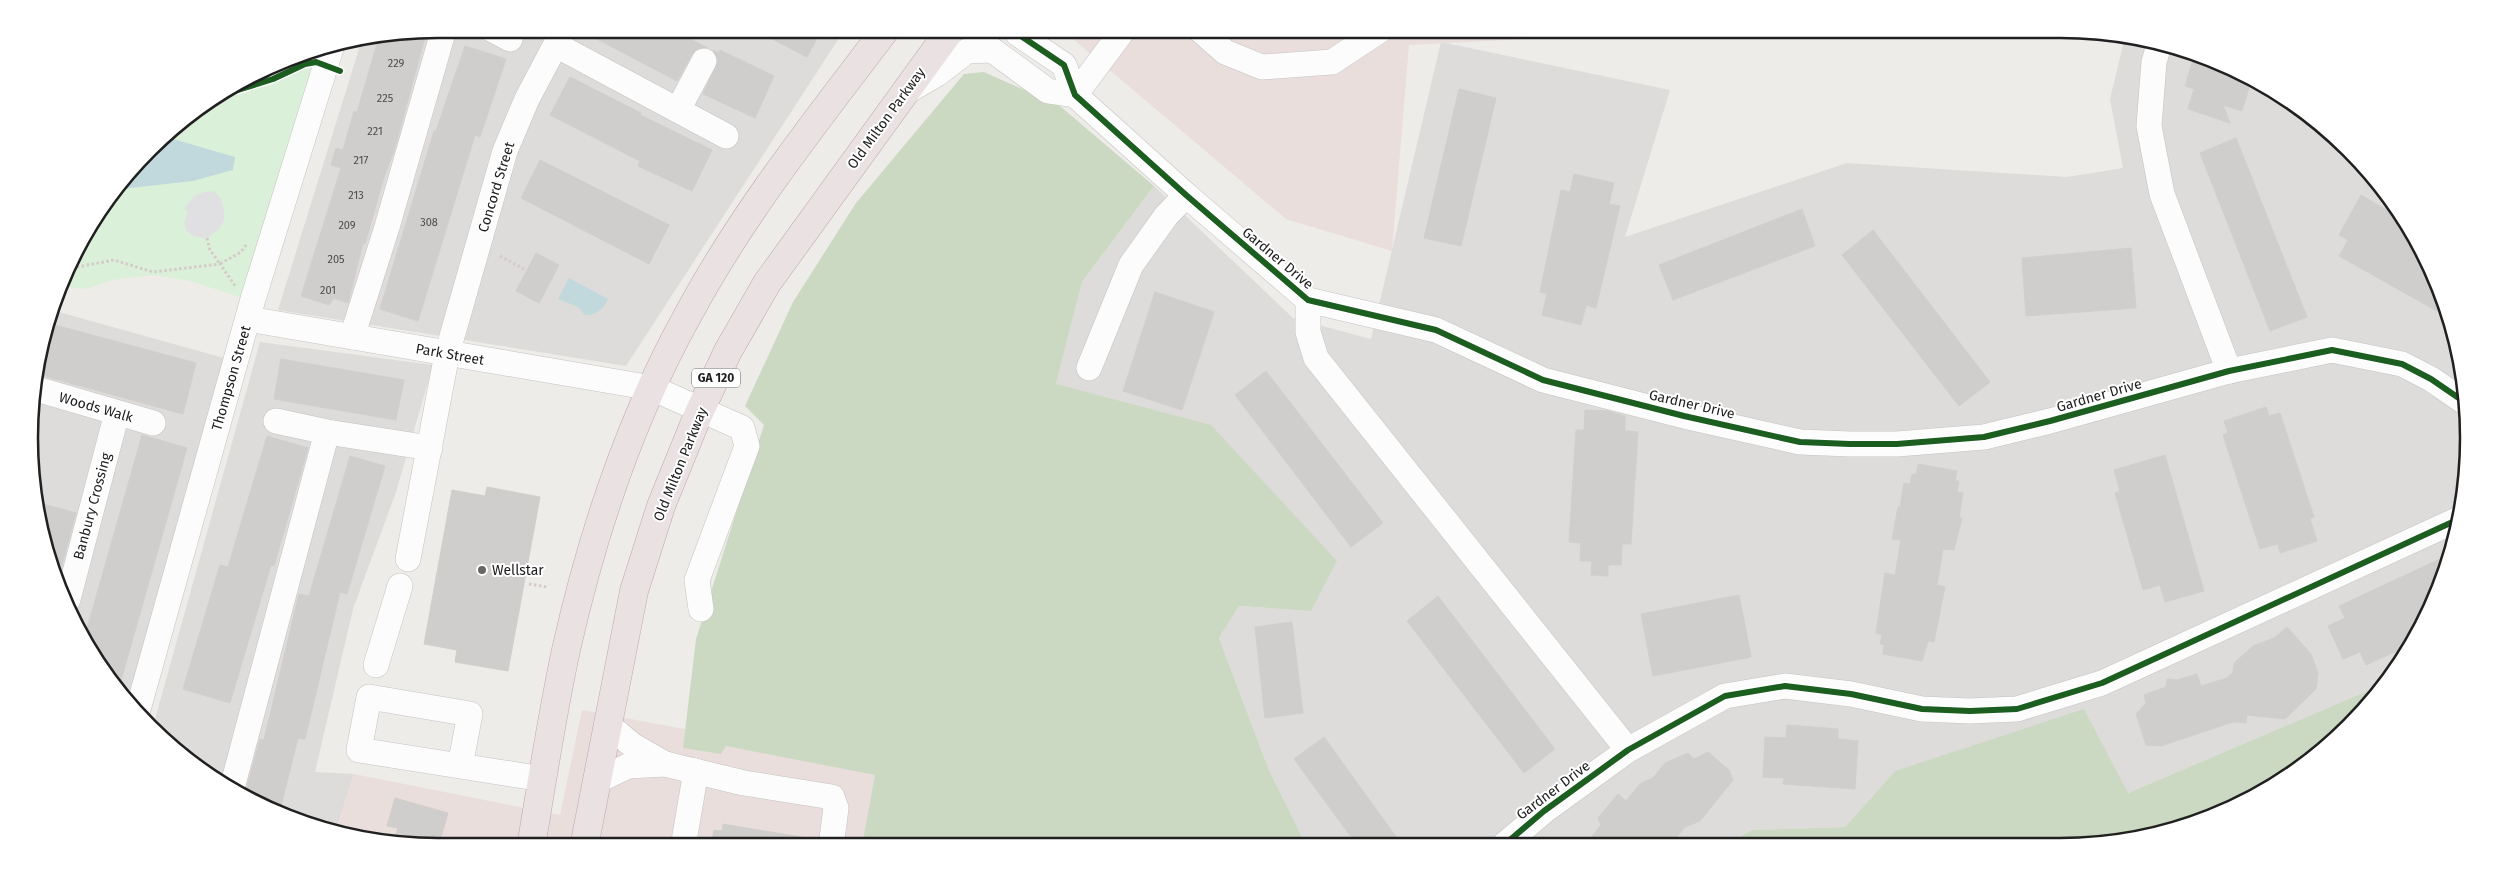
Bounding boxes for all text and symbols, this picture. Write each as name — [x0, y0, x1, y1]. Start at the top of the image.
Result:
house number: 229 — [388, 57, 404, 70]
street label: Old Milton Parkway — [844, 64, 929, 172]
house number: 225 — [377, 92, 394, 105]
house number: 221 — [367, 125, 383, 138]
street label: Concord Street — [475, 139, 519, 234]
house number: 217 — [354, 154, 369, 167]
house number: 213 — [348, 189, 364, 202]
house number: 308 — [420, 216, 438, 229]
house number: 209 — [338, 219, 356, 232]
street label: Gardner Drive — [1239, 224, 1317, 293]
house number: 205 — [327, 253, 345, 266]
house number: 201 — [320, 284, 336, 297]
street label: Thompson Street — [208, 323, 255, 433]
street label: Park Street — [414, 340, 486, 369]
road number: GA 120 — [692, 368, 740, 388]
street label: Gardner Drive — [2055, 375, 2144, 416]
street label: Gardner Drive — [1647, 386, 1736, 423]
street label: Woods Walk — [57, 389, 136, 426]
street label: Old Milton Parkway — [650, 405, 711, 524]
street label: Banbury Crossing — [70, 450, 115, 561]
place label: Wellstar — [492, 562, 544, 579]
marker: Wellstar — [476, 564, 488, 576]
street label: Gardner Drive — [1513, 757, 1593, 824]

